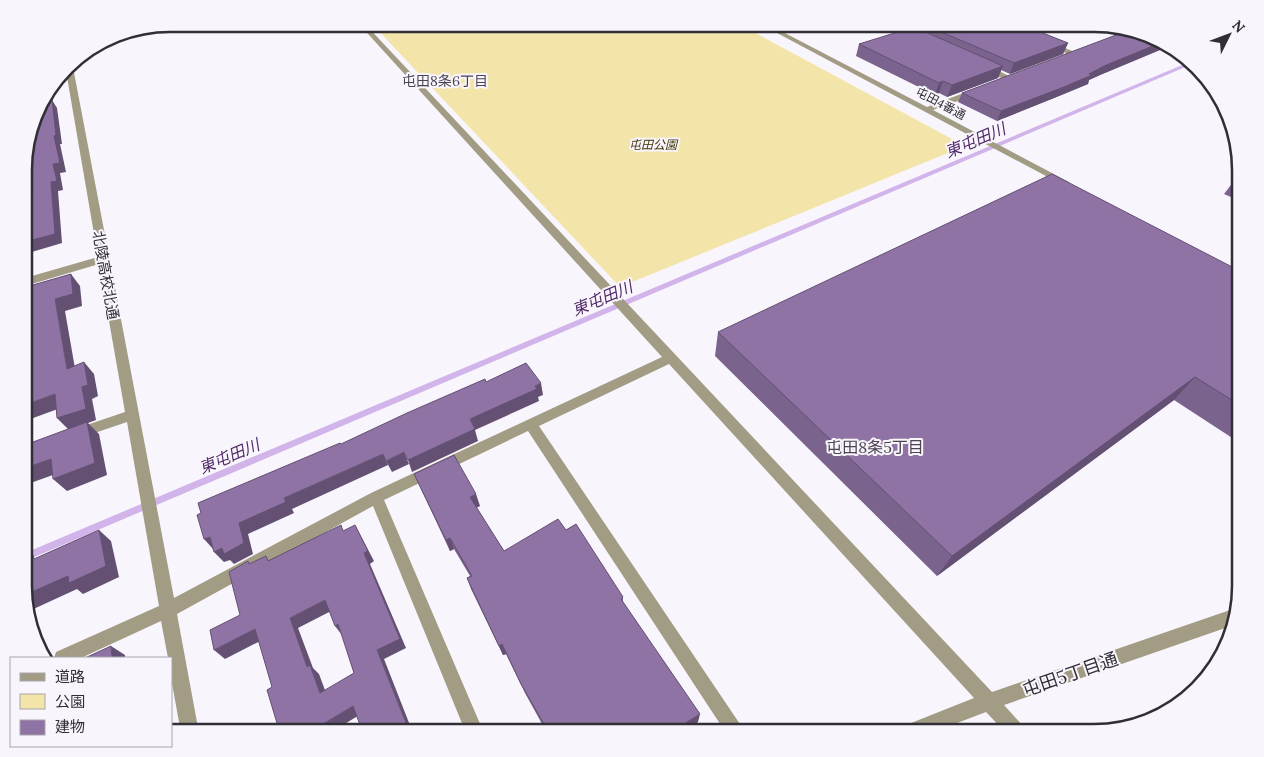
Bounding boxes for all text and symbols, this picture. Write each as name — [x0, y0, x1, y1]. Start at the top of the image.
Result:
north arrow — [1204, 10, 1254, 60]
text: N — [1228, 16, 1249, 36]
district label: 屯田8条6丁目 — [402, 72, 488, 90]
street label: 屯田4番通 — [913, 84, 969, 122]
water label: 東屯田川 — [942, 118, 1010, 162]
park label: 屯田公園 — [629, 137, 679, 152]
street label: 北陵高校北通 — [89, 229, 123, 321]
water label: 東屯田川 — [569, 276, 637, 320]
water label: 東屯田川 — [196, 434, 264, 478]
district label: 屯田8条5丁目 — [826, 437, 924, 457]
street label: 屯田5丁目通 — [1019, 647, 1121, 701]
legend — [10, 657, 172, 747]
text: 道路 — [55, 667, 85, 686]
text: 公園 — [55, 692, 85, 711]
text: 建物 — [55, 717, 85, 736]

